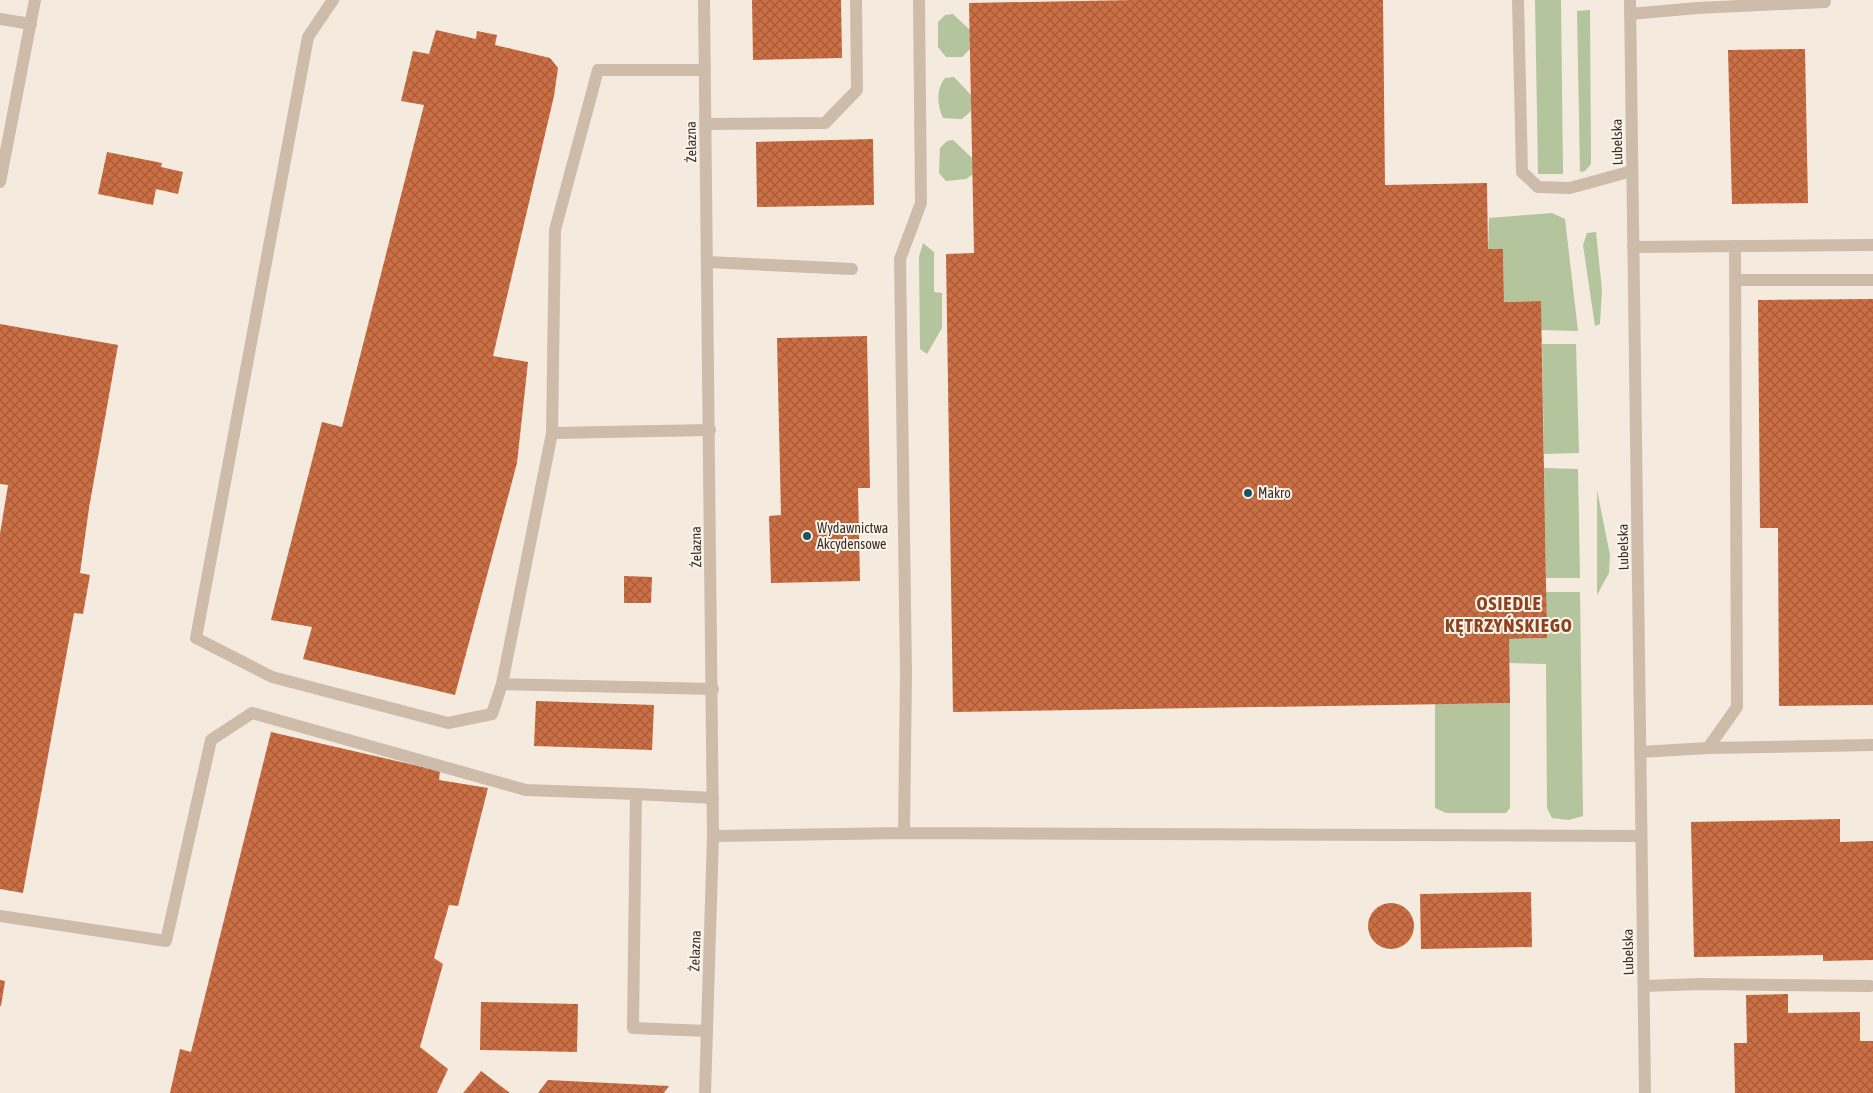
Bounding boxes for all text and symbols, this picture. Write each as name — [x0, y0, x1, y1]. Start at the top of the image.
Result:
street label: Lubelska — [1609, 119, 1625, 165]
street label: Żelazna — [683, 121, 699, 163]
place label: Makro — [1258, 485, 1291, 501]
marker: Makro — [1242, 487, 1254, 499]
place label: Wydawnictwa Akcydensowe — [817, 520, 888, 552]
street label: Lubelska — [1615, 524, 1631, 570]
street label: Żelazna — [688, 526, 704, 568]
marker: Wydawnictwa Akcydensowe — [801, 530, 813, 542]
district label: OSIEDLE KĘTRZYŃSKIEGO — [1445, 592, 1573, 636]
street label: Lubelska — [1620, 929, 1636, 975]
street label: Żelazna — [686, 930, 704, 972]

